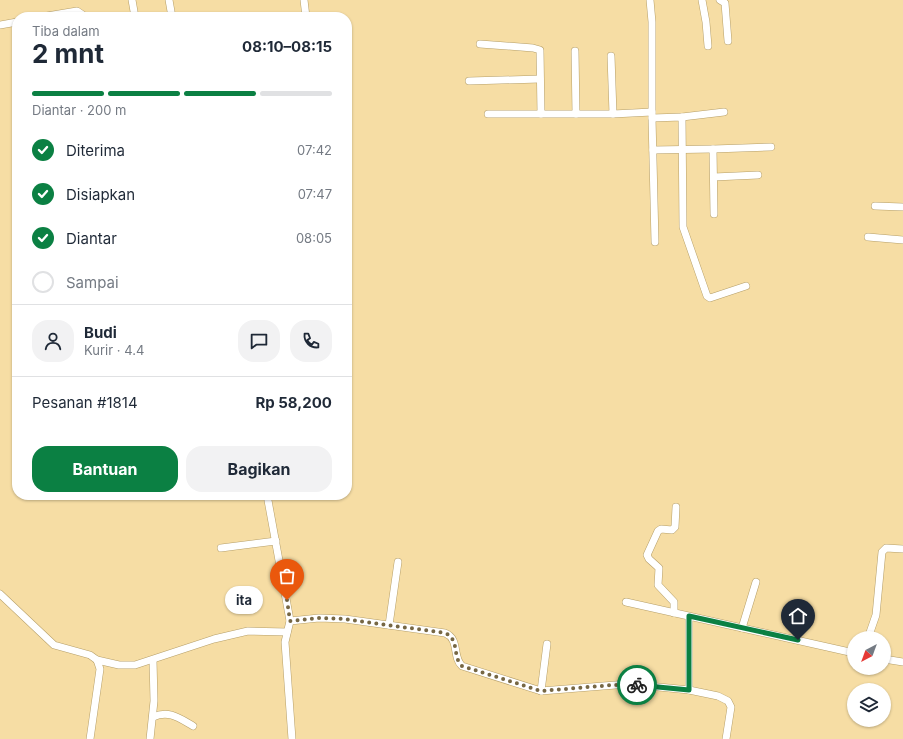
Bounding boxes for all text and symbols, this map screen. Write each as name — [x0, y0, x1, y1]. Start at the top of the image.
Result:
text: Tiba dalam — [32, 23, 100, 39]
text: 08:10–08:15 — [242, 37, 332, 56]
text: 2 mnt — [32, 38, 104, 69]
text: Diantar · 200 m — [32, 102, 126, 118]
icon: check — [32, 139, 54, 161]
text: Diterima — [66, 141, 125, 160]
text: 07:42 — [297, 142, 332, 158]
icon: check — [32, 183, 54, 205]
text: Disiapkan — [66, 185, 135, 204]
text: 07:47 — [298, 186, 332, 202]
icon: check — [32, 227, 54, 249]
text: Diantar — [66, 229, 117, 248]
text: 08:05 — [296, 230, 332, 246]
text: Sampai — [66, 273, 119, 292]
button: person — [32, 320, 74, 362]
button: chat — [238, 320, 280, 362]
button: phone — [290, 320, 332, 362]
text: Budi — [84, 323, 117, 342]
text: Kurir · 4.4 — [84, 342, 144, 358]
text: Pesanan #1814 — [32, 393, 138, 412]
text: Rp 58,200 — [255, 393, 332, 412]
button: Bantuan — [32, 446, 178, 492]
button: Bagikan — [186, 446, 332, 492]
pin — [270, 559, 304, 600]
icon: bag — [276, 565, 298, 587]
callout: ita — [225, 586, 263, 614]
text: ita — [236, 592, 252, 608]
pin — [781, 599, 815, 640]
icon: home — [787, 605, 809, 627]
north arrow — [847, 631, 891, 675]
map controls — [847, 631, 891, 727]
courier — [617, 665, 657, 705]
icon: bike — [626, 674, 648, 696]
button: layers — [847, 683, 891, 727]

